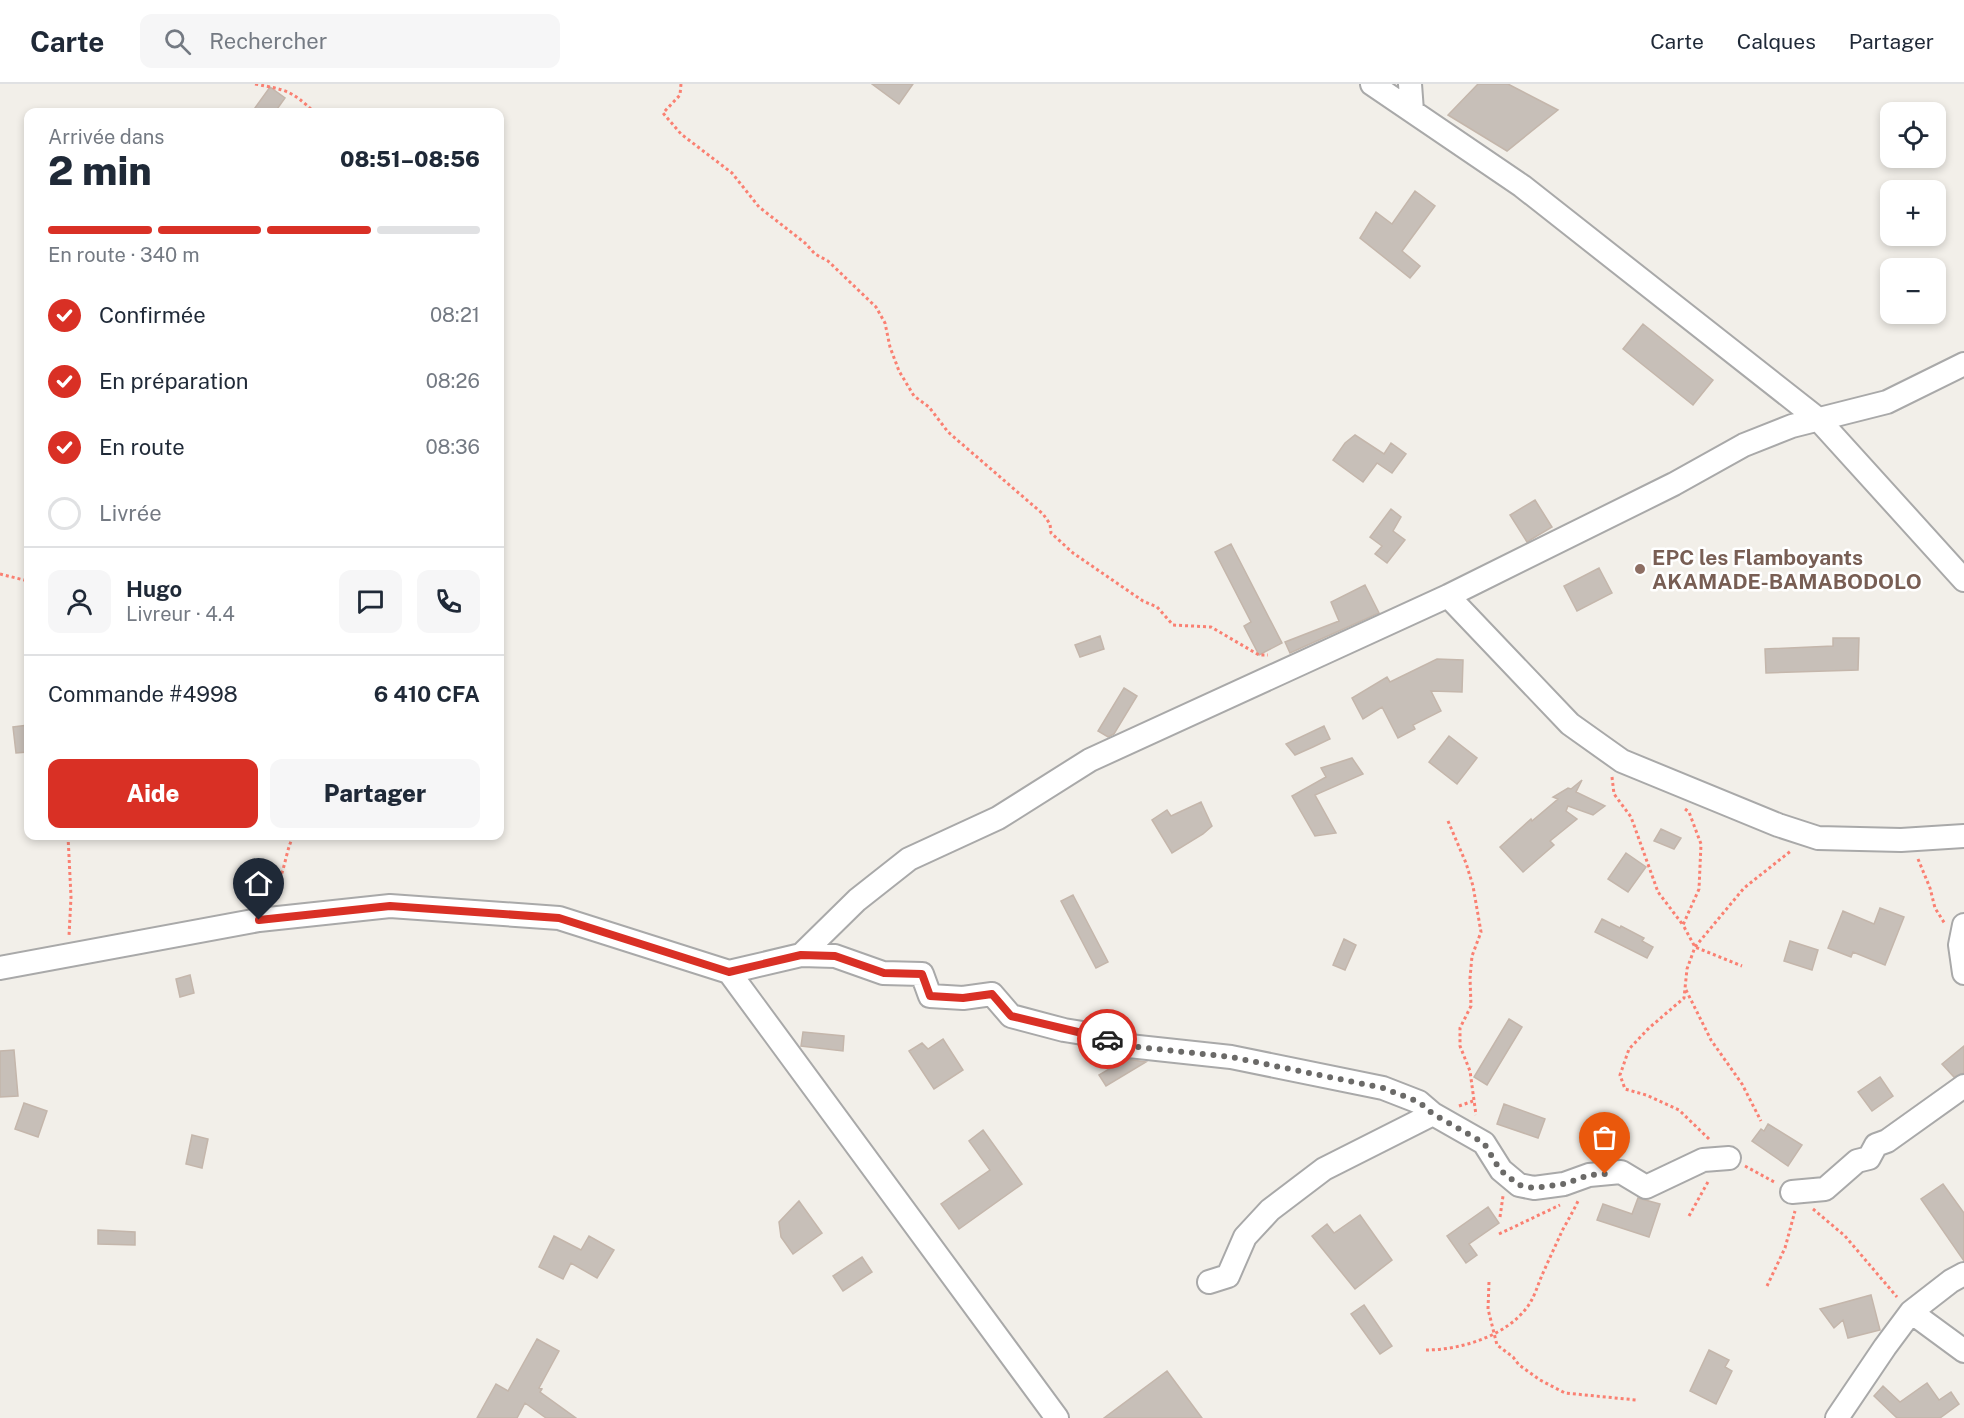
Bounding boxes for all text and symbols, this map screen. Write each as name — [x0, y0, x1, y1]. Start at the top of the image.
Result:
search box — [140, 14, 560, 68]
text: Carte — [30, 25, 104, 58]
icon: search — [161, 25, 194, 58]
text: Rechercher — [209, 28, 327, 54]
text: Carte — [1650, 29, 1704, 54]
text: Calques — [1737, 29, 1816, 54]
text: Partager — [1849, 29, 1934, 54]
map controls — [1880, 102, 1946, 324]
button: locate — [1880, 102, 1946, 168]
text: Arrivée dans — [48, 125, 164, 149]
text: 08:51–08:56 — [340, 146, 480, 172]
text: 2 min — [48, 148, 152, 194]
button: + — [1880, 180, 1946, 246]
text: En route · 340 m — [48, 243, 200, 267]
button: − — [1880, 258, 1946, 324]
icon: check — [48, 299, 81, 332]
text: Confirmée — [99, 302, 206, 328]
text: 08:21 — [430, 303, 480, 327]
icon: check — [48, 365, 81, 398]
text: En préparation — [99, 368, 249, 394]
text: 08:26 — [426, 369, 480, 393]
icon: check — [48, 431, 81, 464]
text: En route — [99, 434, 185, 460]
text: 08:36 — [426, 435, 480, 459]
text: Livrée — [99, 500, 162, 526]
place label: EPC les Flamboyants AKAMADE-BAMABODOLO — [1652, 545, 1922, 594]
marker: EPC les Flamboyants AKAMADE-BAMABODOLO — [1633, 562, 1647, 576]
button: person — [48, 570, 111, 633]
button: chat — [339, 570, 402, 633]
button: phone — [417, 570, 480, 633]
text: Hugo — [126, 576, 182, 602]
text: Livreur · 4.4 — [126, 602, 235, 626]
text: Commande #4998 — [48, 681, 238, 707]
text: 6 410 CFA — [374, 681, 480, 707]
button: Aide — [48, 759, 258, 828]
button: Partager — [270, 759, 480, 828]
pin — [233, 858, 284, 920]
icon: home — [242, 867, 275, 900]
courier — [1077, 1009, 1137, 1069]
icon: car — [1091, 1023, 1124, 1056]
pin — [1579, 1112, 1630, 1174]
icon: bag — [1588, 1121, 1621, 1154]

